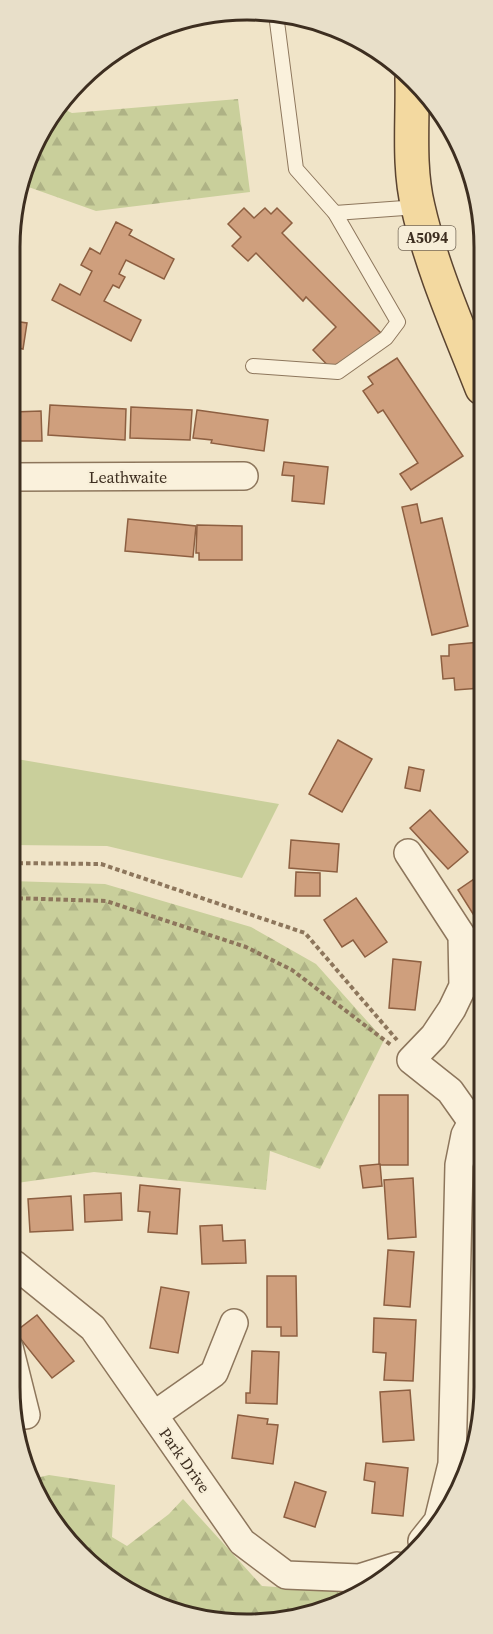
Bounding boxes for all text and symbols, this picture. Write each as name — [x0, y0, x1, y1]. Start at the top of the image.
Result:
road number: A5094 — [398, 226, 456, 250]
street label: Leathwaite — [89, 466, 167, 488]
street label: Park Drive — [154, 1423, 216, 1497]

